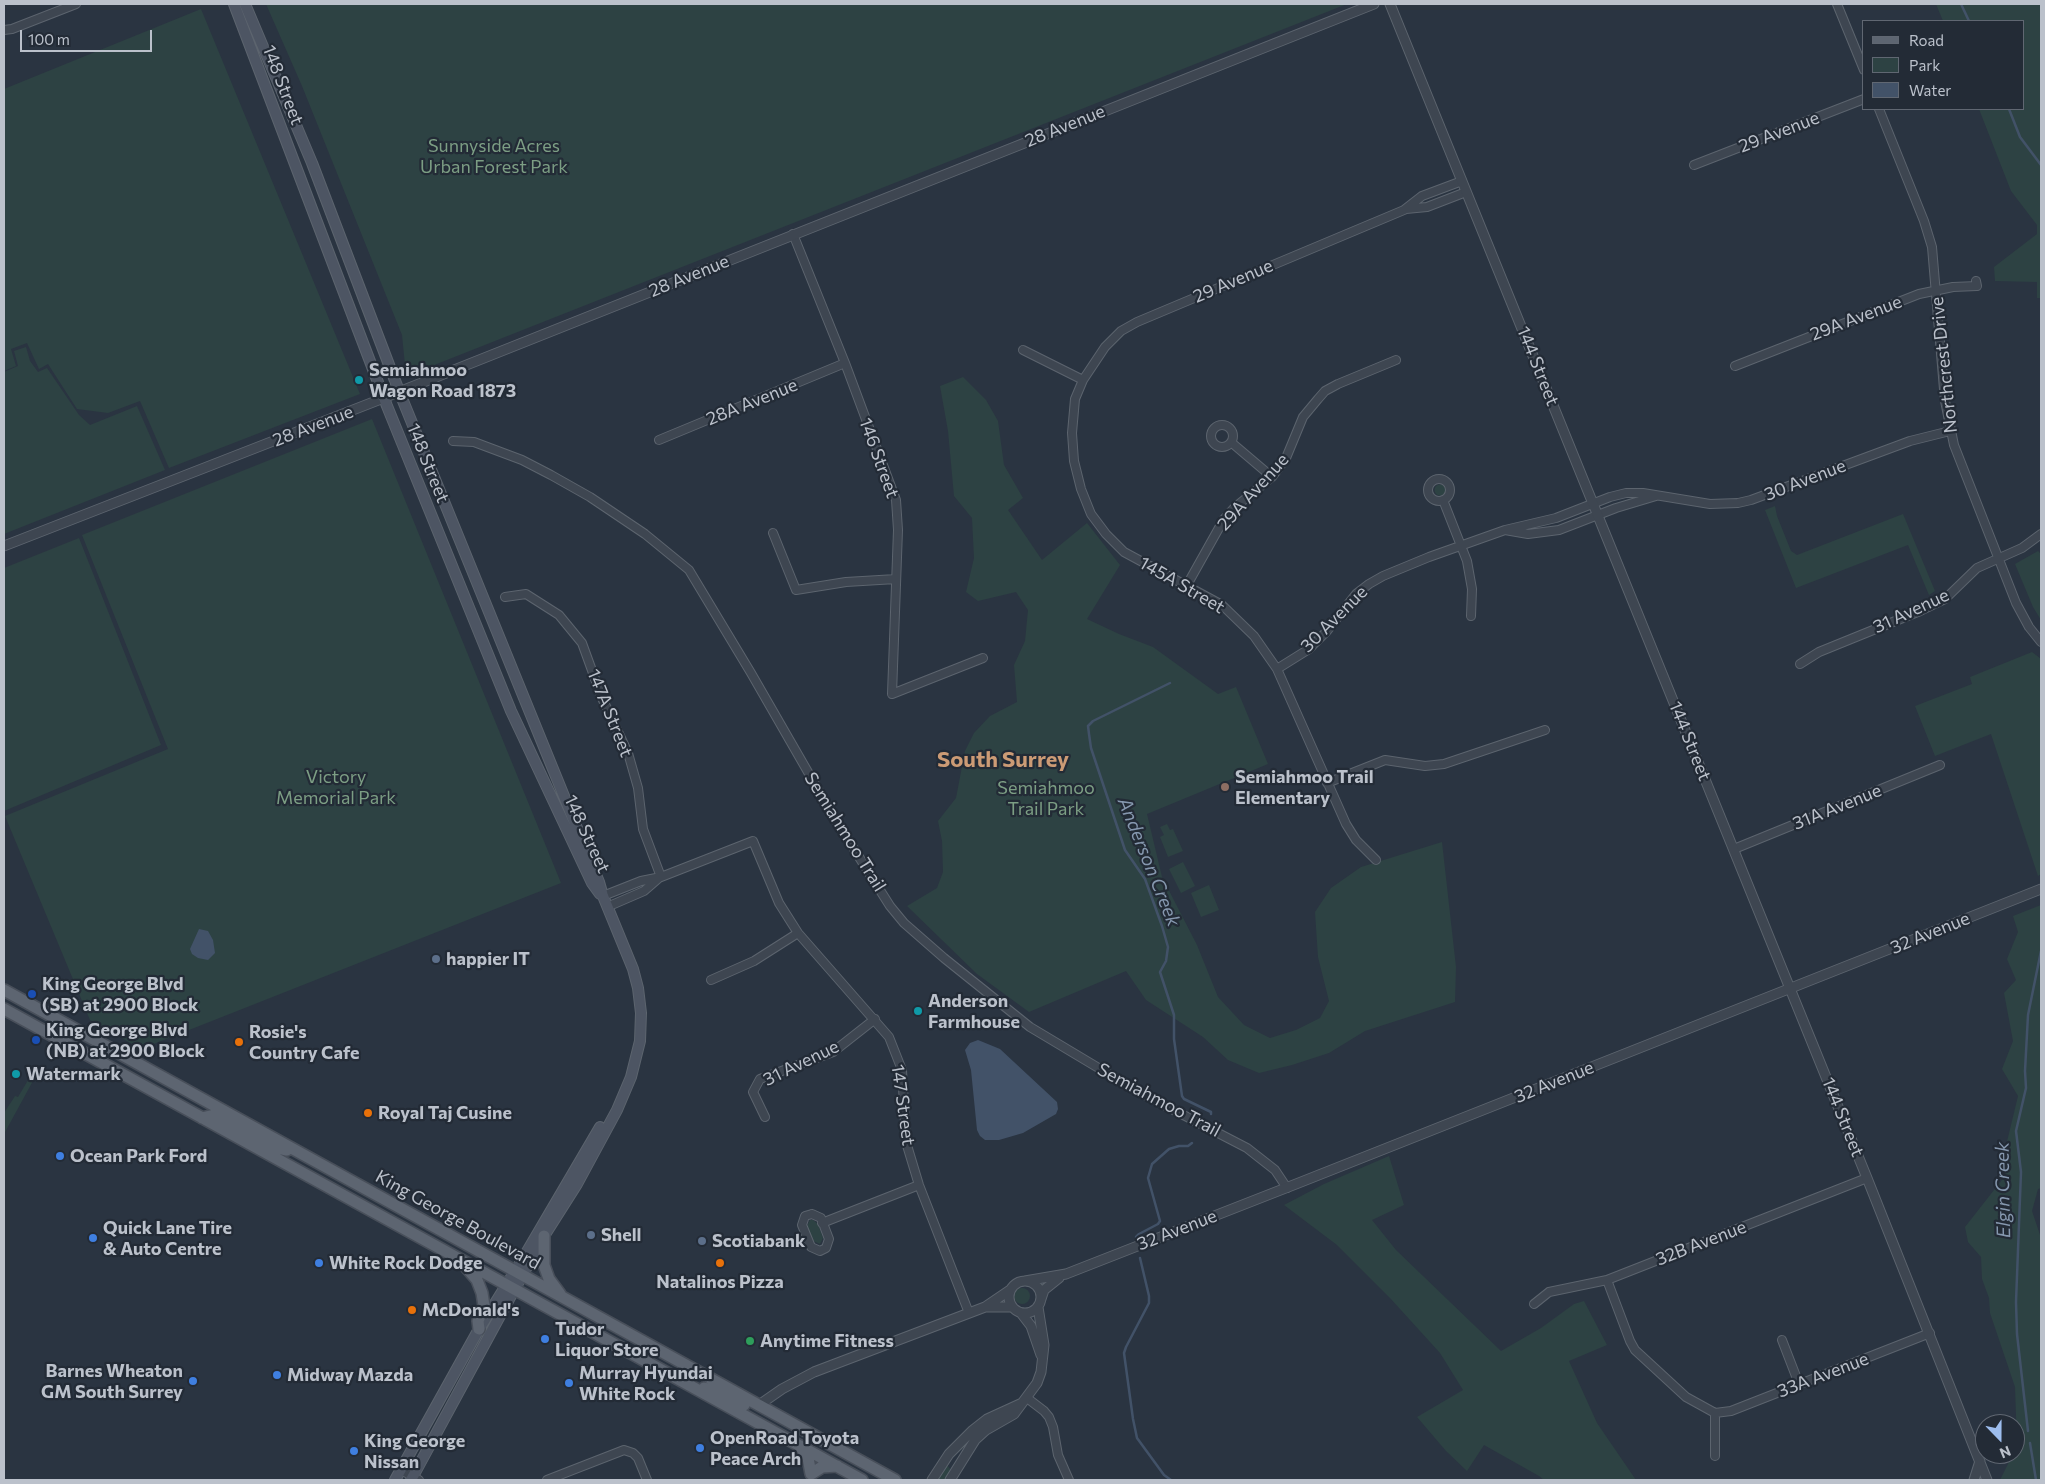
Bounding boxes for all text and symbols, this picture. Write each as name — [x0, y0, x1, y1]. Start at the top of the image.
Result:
scale bar — [22, 20, 155, 52]
legend — [1862, 20, 2025, 110]
text: 100 m — [28, 30, 70, 48]
text: Road — [1909, 31, 1944, 49]
street label: 148 Street — [258, 42, 308, 128]
text: Park — [1909, 56, 1940, 74]
text: Water — [1909, 81, 1951, 99]
street label: 28 Avenue — [1022, 100, 1108, 152]
street label: 29 Avenue — [1736, 107, 1822, 157]
park label: Sunnyside Acres Urban Forest Park — [420, 135, 568, 178]
street label: 28 Avenue — [646, 250, 732, 302]
street label: 29 Avenue — [1190, 255, 1276, 307]
street label: 29A Avenue — [1807, 291, 1905, 345]
street label: Northcrest Drive — [1926, 296, 1962, 434]
street label: 144 Street — [1512, 323, 1564, 409]
place label: Semiahmoo Wagon Road 1873 — [369, 359, 516, 402]
marker: Semiahmoo Wagon Road 1873 — [353, 374, 365, 386]
street label: 28A Avenue — [703, 374, 801, 430]
street label: 28 Avenue — [270, 401, 356, 451]
street label: 146 Street — [855, 415, 903, 501]
street label: 148 Street — [402, 420, 454, 506]
street label: 29A Avenue — [1213, 449, 1293, 535]
street label: 30 Avenue — [1761, 455, 1849, 505]
street label: 145A Street — [1135, 552, 1229, 618]
street label: 30 Avenue — [1296, 581, 1372, 657]
street label: 31 Avenue — [1870, 584, 1952, 638]
street label: 147A Street — [583, 666, 637, 760]
street label: 144 Street — [1664, 698, 1716, 784]
district label: South Surrey — [937, 747, 1069, 773]
park label: Victory Memorial Park — [276, 766, 396, 809]
place label: Semiahmoo Trail Elementary — [1235, 766, 1374, 809]
street label: Semiahmoo Trail — [800, 768, 890, 896]
park label: Semiahmoo Trail Park — [997, 777, 1095, 820]
street label: 31A Avenue — [1789, 779, 1885, 835]
marker: Semiahmoo Trail Elementary — [1219, 781, 1231, 793]
street label: 148 Street — [560, 791, 614, 877]
water label: Anderson Creek — [1113, 794, 1185, 930]
street label: 32 Avenue — [1887, 907, 1973, 959]
place label: happier IT — [446, 948, 530, 970]
marker: happier IT — [430, 953, 442, 965]
place label: King George Blvd (SB) at 2900 Block — [42, 973, 198, 1016]
marker: King George Blvd (SB) at 2900 Block — [26, 988, 38, 1000]
place label: Anderson Farmhouse — [928, 990, 1020, 1032]
marker: Anderson Farmhouse — [912, 1005, 924, 1017]
place label: King George Blvd (NB) at 2900 Block — [46, 1019, 205, 1062]
place label: Rosie's Country Cafe — [249, 1021, 359, 1064]
marker: King George Blvd (NB) at 2900 Block — [30, 1034, 42, 1046]
street label: 31 Avenue — [760, 1035, 842, 1091]
marker: Rosie's Country Cafe — [233, 1036, 245, 1048]
street label: 32 Avenue — [1511, 1056, 1597, 1108]
street label: Semiahmoo Trail — [1094, 1058, 1224, 1142]
place label: Watermark — [26, 1063, 121, 1085]
street label: 147 Street — [887, 1063, 919, 1147]
marker: Watermark — [10, 1068, 22, 1080]
street label: 144 Street — [1817, 1074, 1869, 1160]
place label: Royal Taj Cusine — [378, 1102, 512, 1124]
marker: Royal Taj Cusine — [362, 1107, 374, 1119]
water label: Elgin Creek — [1991, 1142, 2015, 1238]
place label: Ocean Park Ford — [70, 1145, 207, 1167]
marker: Ocean Park Ford — [54, 1150, 66, 1162]
street label: King George Boulevard — [372, 1166, 544, 1274]
street label: 32 Avenue — [1134, 1205, 1220, 1255]
street label: 32B Avenue — [1653, 1216, 1749, 1270]
place label: Quick Lane Tire & Auto Centre — [103, 1217, 232, 1260]
place label: Shell — [601, 1224, 642, 1246]
marker: Shell — [585, 1229, 597, 1241]
place label: Scotiabank — [712, 1230, 805, 1252]
marker: Quick Lane Tire & Auto Centre — [87, 1232, 99, 1244]
marker: Scotiabank — [696, 1235, 708, 1247]
place label: White Rock Dodge — [329, 1252, 482, 1274]
marker: White Rock Dodge — [313, 1257, 325, 1269]
marker: Natalinos Pizza — [714, 1257, 726, 1269]
place label: Natalinos Pizza — [656, 1271, 784, 1293]
place label: McDonald's — [422, 1299, 520, 1321]
marker: McDonald's — [406, 1304, 418, 1316]
place label: Tudor Liquor Store — [555, 1318, 659, 1360]
place label: Anytime Fitness — [760, 1330, 894, 1352]
marker: Tudor Liquor Store — [539, 1333, 551, 1345]
marker: Anytime Fitness — [744, 1335, 756, 1347]
street label: 33A Avenue — [1774, 1348, 1872, 1402]
place label: Barnes Wheaton GM South Surrey — [41, 1360, 183, 1402]
place label: Murray Hyundai White Rock — [579, 1362, 713, 1405]
place label: Midway Mazda — [287, 1364, 413, 1386]
marker: Midway Mazda — [271, 1369, 283, 1381]
marker: Barnes Wheaton GM South Surrey — [187, 1375, 199, 1387]
marker: Murray Hyundai White Rock — [563, 1377, 575, 1389]
north arrow — [1975, 1414, 2025, 1464]
place label: OpenRoad Toyota Peace Arch — [710, 1427, 859, 1470]
place label: King George Nissan — [364, 1430, 465, 1472]
marker: OpenRoad Toyota Peace Arch — [694, 1442, 706, 1454]
text: N — [1997, 1443, 2013, 1462]
marker: King George Nissan — [348, 1445, 360, 1457]

